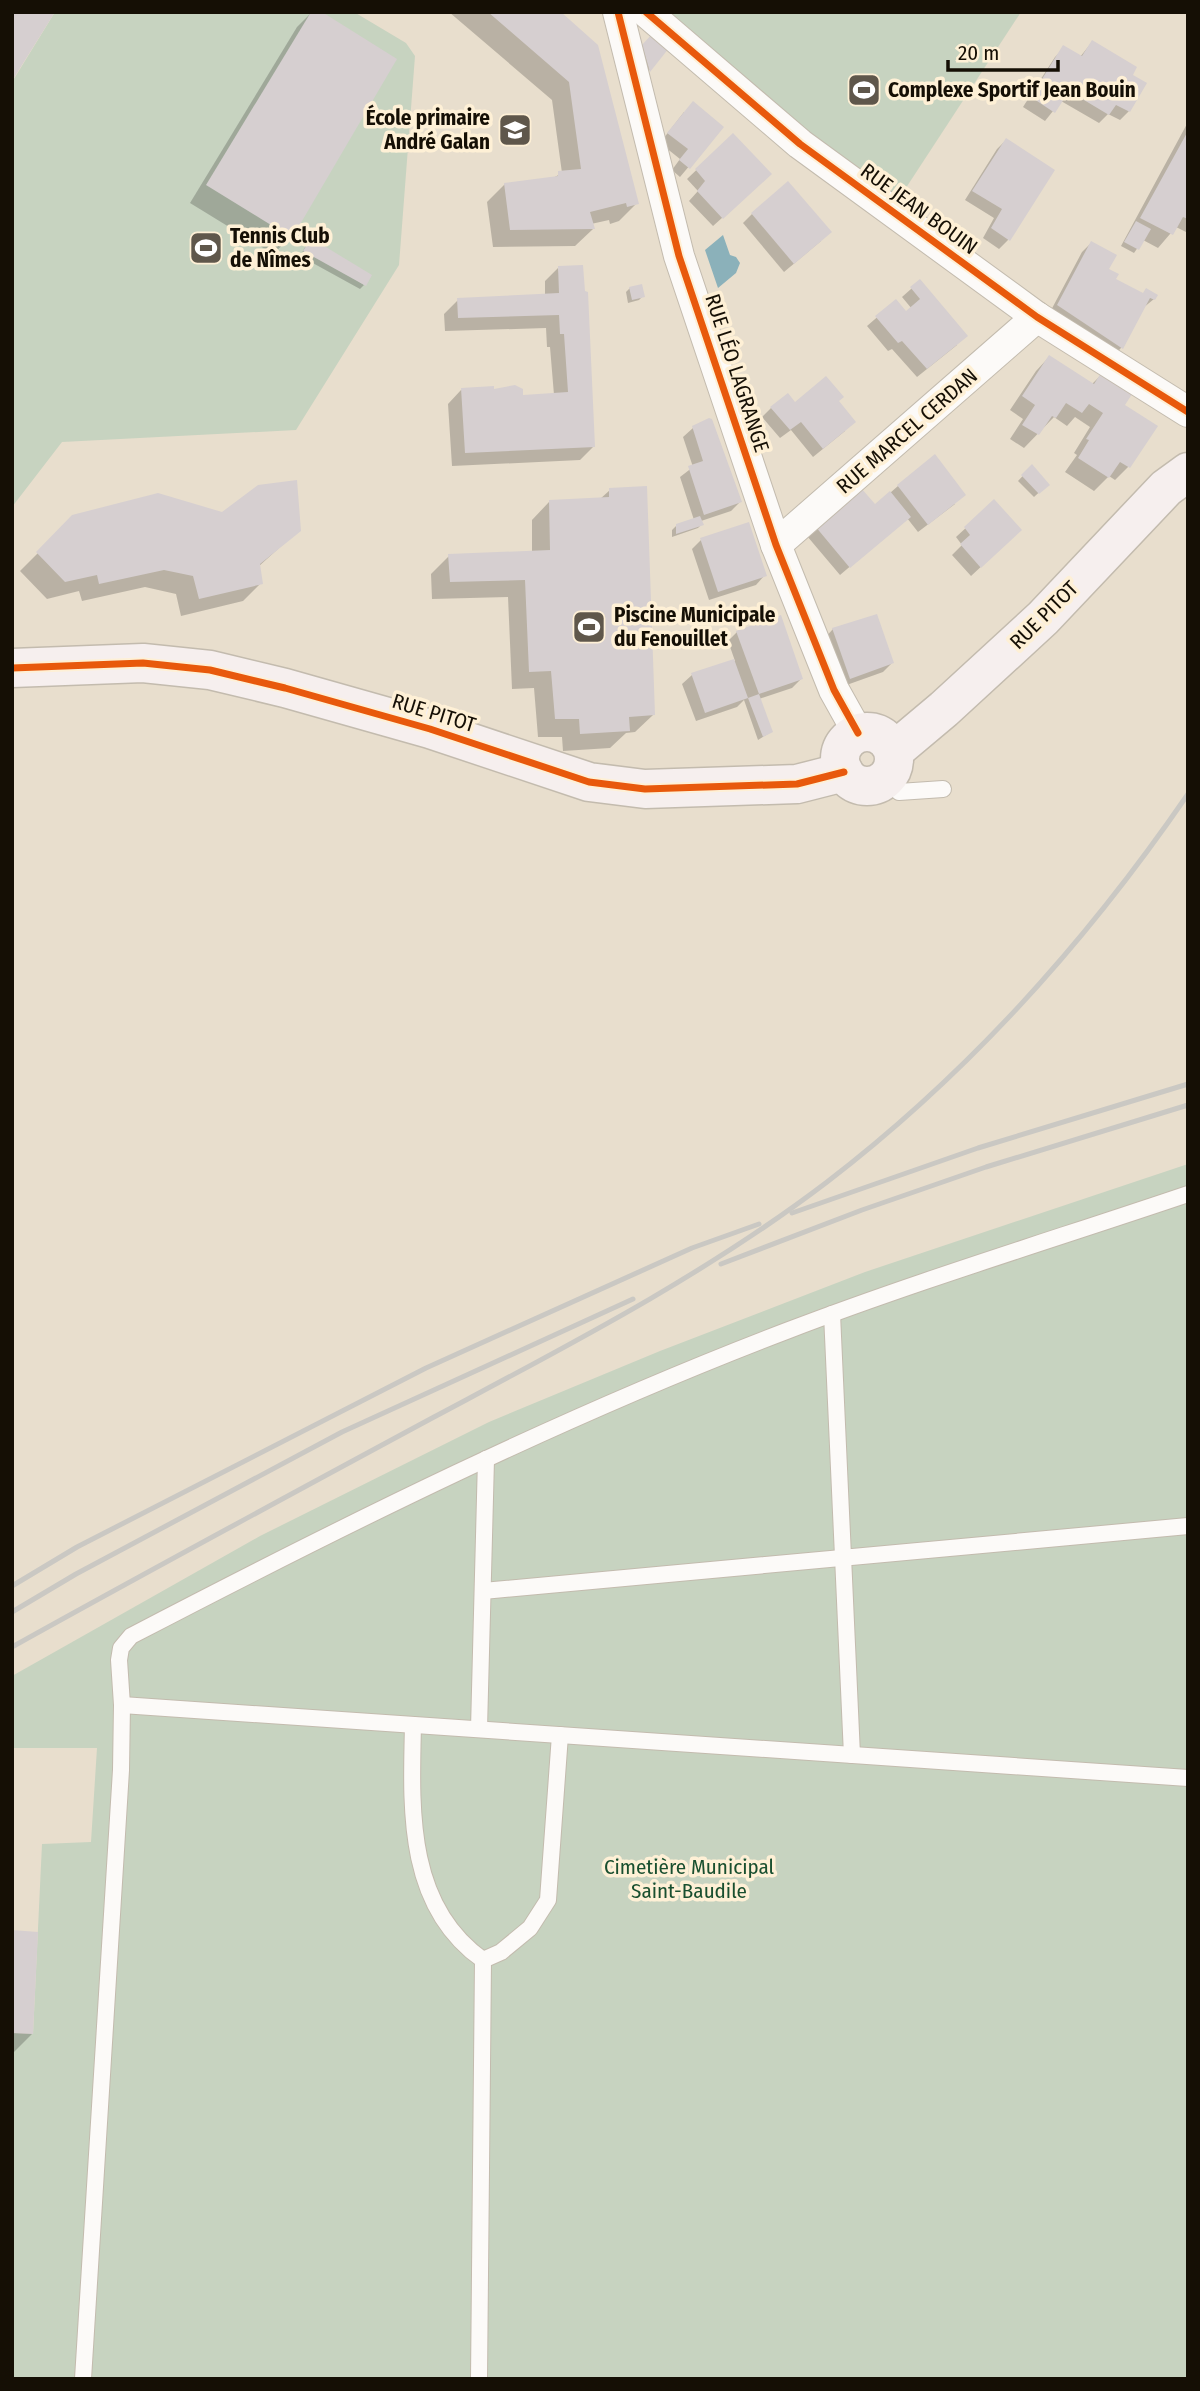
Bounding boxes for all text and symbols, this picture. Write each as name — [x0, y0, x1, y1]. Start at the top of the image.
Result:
scale bar — [948, 28, 1058, 72]
text: 20 m — [958, 40, 999, 66]
sports icon: Complexe Sportif Jean Bouin — [845, 71, 883, 109]
place label: Complexe Sportif Jean Bouin — [888, 77, 1136, 103]
place label: École primaire André Galan — [366, 104, 490, 155]
school or university icon: École primaire André Galan — [496, 111, 534, 149]
street label: RUE JEAN BOUIN — [856, 158, 982, 260]
place label: Tennis Club de Nîmes — [230, 223, 330, 273]
sports icon: Tennis Club de Nîmes — [187, 229, 225, 267]
street label: RUE LÉO LAGRANGE — [699, 291, 775, 455]
street label: RUE MARCEL CERDAN — [831, 363, 983, 499]
street label: RUE PITOT — [1004, 575, 1084, 655]
place label: Piscine Municipale du Fenouillet — [614, 602, 776, 652]
sports icon: Piscine Municipale du Fenouillet — [570, 608, 608, 646]
street label: RUE PITOT — [389, 688, 479, 738]
park label: Cimetière Municipal Saint-Baudile — [604, 1854, 775, 1904]

